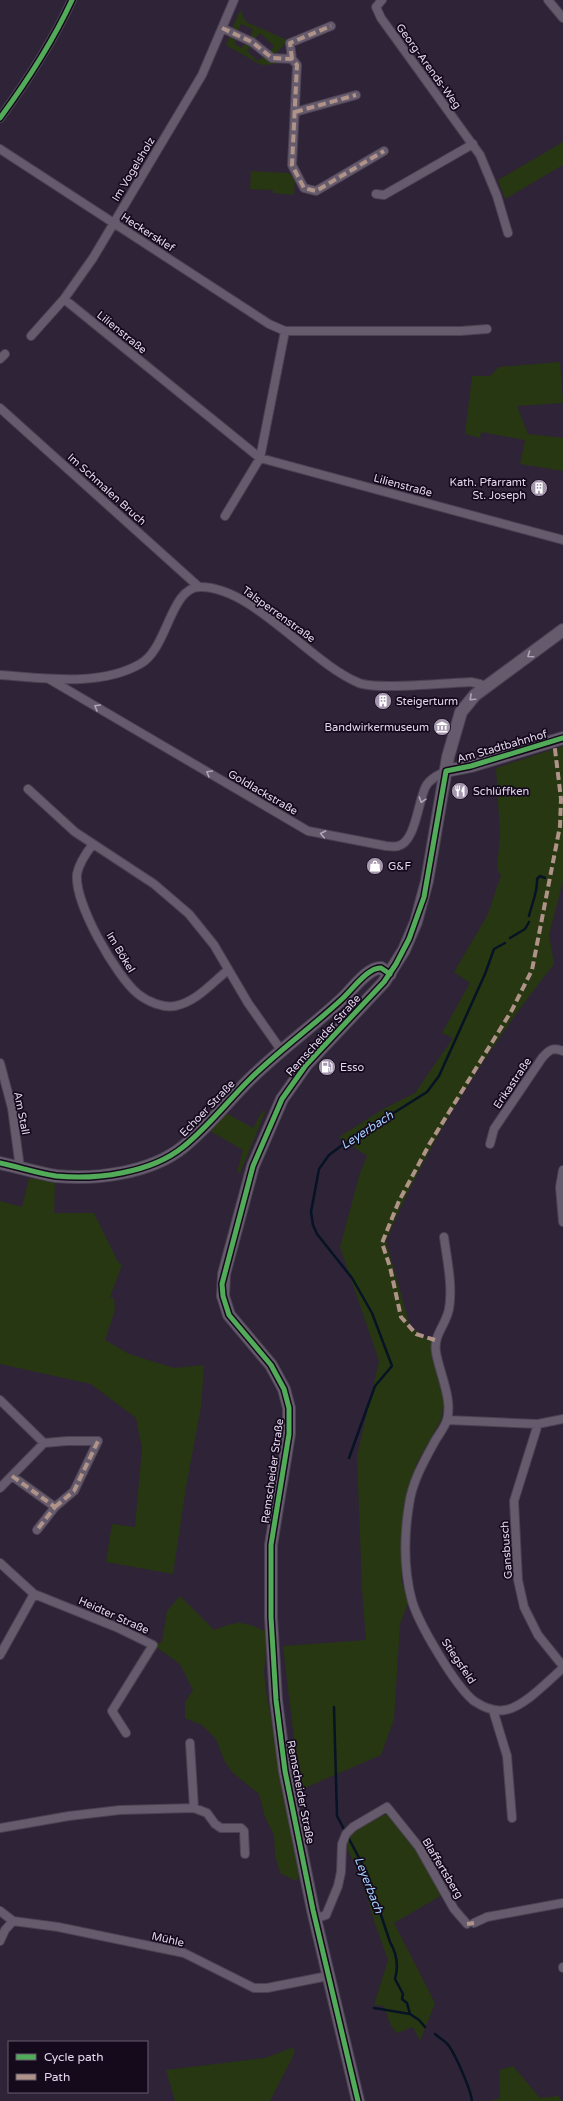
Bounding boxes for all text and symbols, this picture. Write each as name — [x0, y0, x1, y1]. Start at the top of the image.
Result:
street label: Georg-Arends-Weg — [393, 21, 464, 111]
street label: Im Vogelsholz — [109, 134, 158, 204]
street label: Heckersklef — [119, 210, 178, 255]
street label: Lilienstraße — [94, 308, 149, 356]
street label: Im Schmalen Bruch — [65, 451, 149, 528]
street label: Lilienstraße — [372, 471, 434, 500]
place label: Kath. Pfarramt St. Joseph — [450, 476, 526, 502]
building icon: Kath. Pfarramt St. Joseph — [529, 478, 549, 498]
street label: Talsperrenstraße — [240, 584, 318, 645]
one-way arrow — [527, 650, 534, 657]
building icon: Steigerturm — [373, 691, 393, 711]
one-way arrow — [469, 693, 477, 701]
place label: Steigerturm — [396, 695, 458, 708]
one-way arrow — [94, 705, 101, 712]
museum icon: Bandwirkermuseum — [432, 717, 452, 737]
place label: Bandwirkermuseum — [325, 721, 429, 734]
street label: Am Stadtbahnhof — [456, 727, 549, 766]
street label: Goldlackstraße — [226, 767, 300, 818]
one-way arrow — [206, 770, 213, 778]
restaurant icon: Schlüffken — [450, 781, 470, 801]
place label: Schlüffken — [473, 785, 529, 798]
one-way arrow — [418, 796, 427, 803]
one-way arrow — [320, 830, 326, 839]
shop icon: G&F — [365, 856, 385, 876]
place label: G&F — [388, 860, 411, 873]
street label: Im Bökel — [103, 930, 138, 975]
street label: Remscheider Straße — [283, 992, 363, 1079]
street label: Erikastraße — [491, 1055, 534, 1111]
fuel station icon: Esso — [317, 1057, 337, 1077]
place label: Esso — [340, 1061, 365, 1074]
street label: Echoer Straße — [177, 1077, 238, 1139]
street label: Am Stall — [11, 1091, 32, 1136]
water label: Leyerbach — [338, 1108, 396, 1152]
street label: Remscheider Straße — [259, 1418, 286, 1524]
street label: Gansbusch — [498, 1521, 515, 1579]
street label: Heidter Straße — [77, 1594, 151, 1637]
street label: Stiegsfeld — [439, 1636, 478, 1686]
street label: Remscheider Straße — [284, 1739, 317, 1845]
street label: Blaffertsberg — [419, 1836, 466, 1901]
water label: Leyerbach — [352, 1855, 386, 1916]
street label: Mühle — [150, 1929, 185, 1950]
legend — [8, 2041, 148, 2093]
text: Cycle path — [44, 2050, 103, 2064]
text: Path — [44, 2070, 70, 2084]

